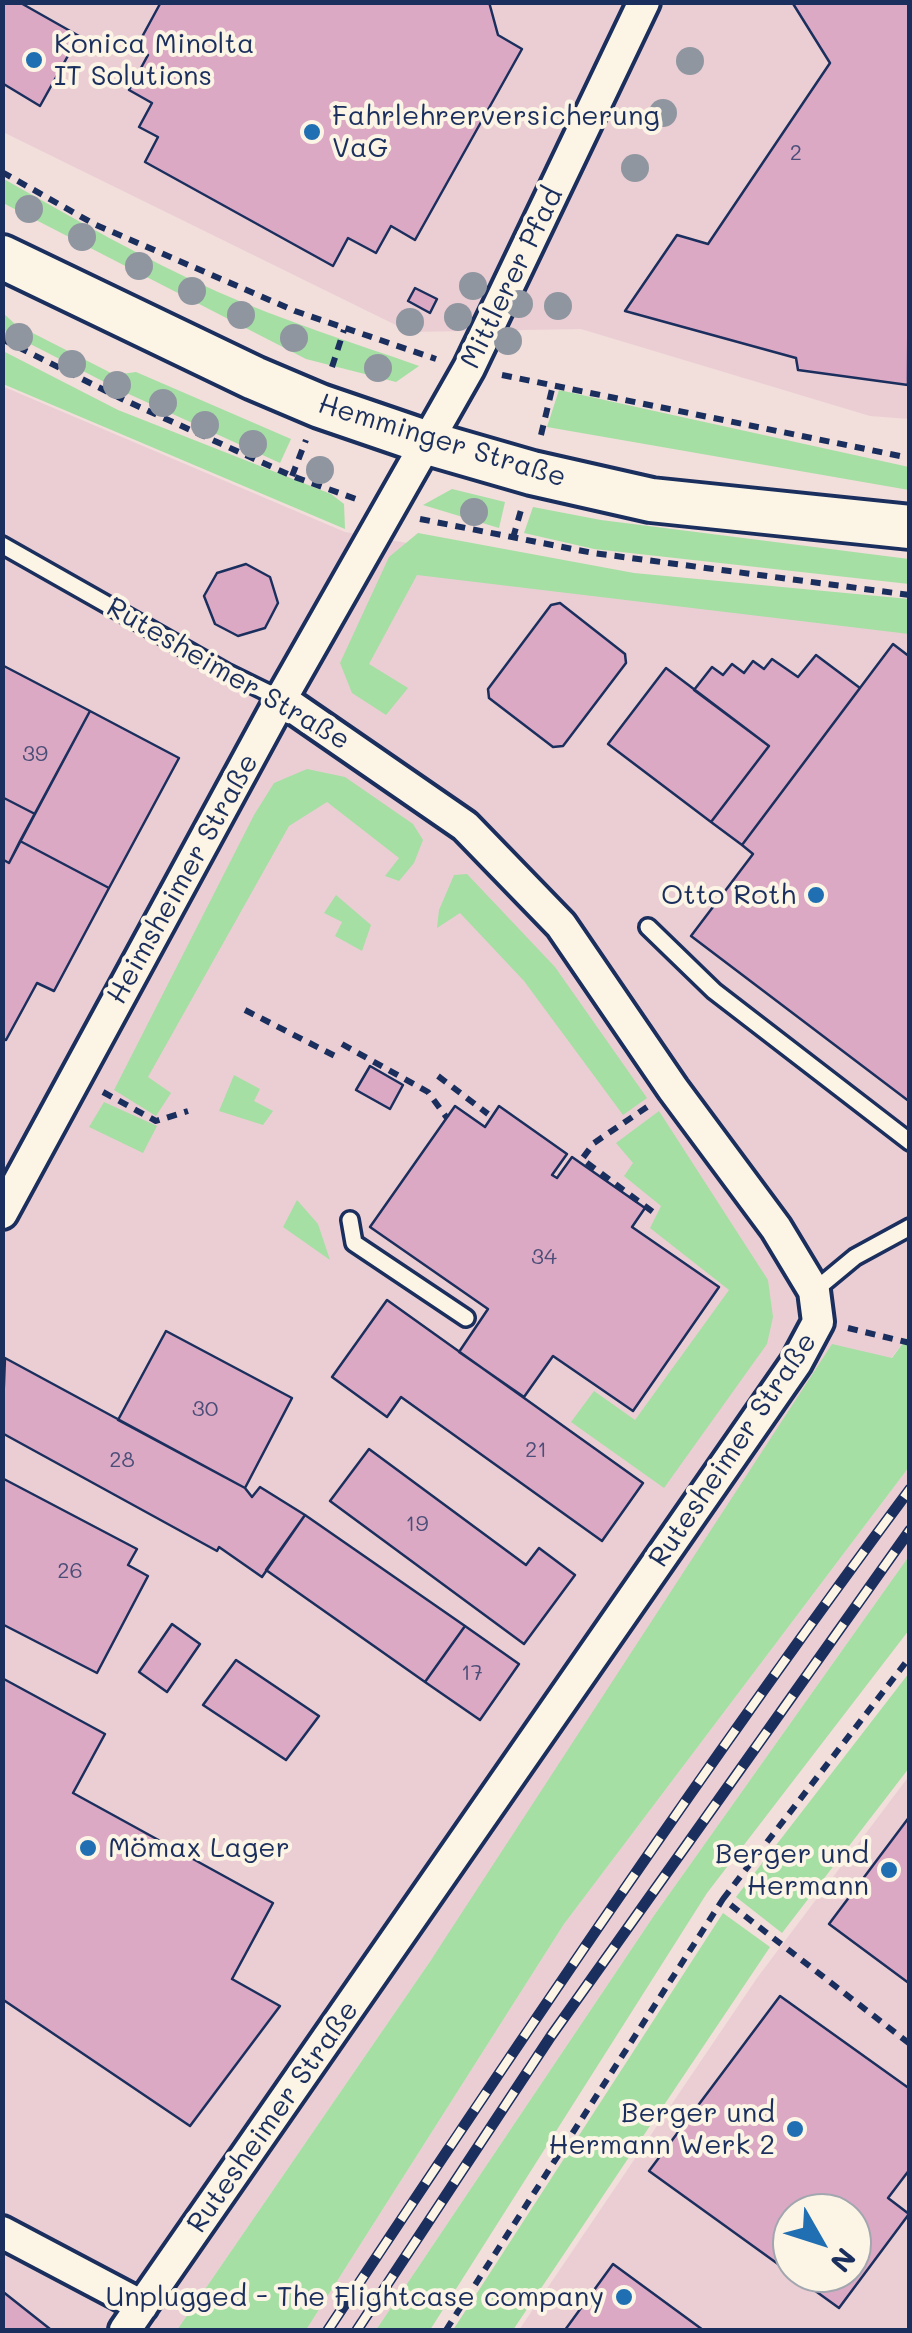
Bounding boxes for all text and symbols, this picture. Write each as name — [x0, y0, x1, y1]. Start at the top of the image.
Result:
place label: Konica Minolta IT Solutions — [54, 27, 254, 93]
marker: Konica Minolta IT Solutions — [23, 49, 45, 71]
place label: Fahrlehrerversicherung VaG — [332, 99, 660, 165]
marker: Fahrlehrerversicherung VaG — [301, 121, 323, 143]
house number: 2 — [790, 140, 802, 166]
street label: Mittlerer Pfad — [454, 182, 570, 374]
street label: Hemminger Straße — [314, 387, 570, 495]
street label: Rutesheimer Straße — [100, 591, 356, 757]
house number: 39 — [22, 741, 48, 767]
street label: Heimsheimer Straße — [100, 748, 266, 1010]
place label: Otto Roth — [661, 878, 796, 912]
marker: Otto Roth — [805, 884, 827, 906]
house number: 34 — [531, 1244, 557, 1270]
street label: Rutesheimer Straße — [642, 1326, 824, 1574]
house number: 30 — [192, 1396, 218, 1422]
house number: 21 — [525, 1437, 547, 1463]
house number: 28 — [109, 1447, 135, 1473]
house number: 19 — [406, 1511, 428, 1537]
house number: 26 — [57, 1558, 83, 1584]
house number: 17 — [461, 1660, 483, 1686]
place label: Mömax Lager — [108, 1831, 290, 1865]
marker: Mömax Lager — [77, 1837, 99, 1859]
place label: Berger und Hermann — [715, 1837, 869, 1903]
marker: Berger und Hermann — [878, 1859, 900, 1881]
street label: Rutesheimer Straße — [180, 1995, 366, 2239]
place label: Berger und Hermann Werk 2 — [549, 2096, 775, 2162]
marker: Berger und Hermann Werk 2 — [784, 2118, 806, 2140]
north arrow — [772, 2193, 872, 2293]
text: N — [823, 2241, 864, 2280]
place label: Unplugged - The Flightcase company — [106, 2280, 604, 2314]
marker: Unplugged - The Flightcase company — [613, 2286, 635, 2308]

